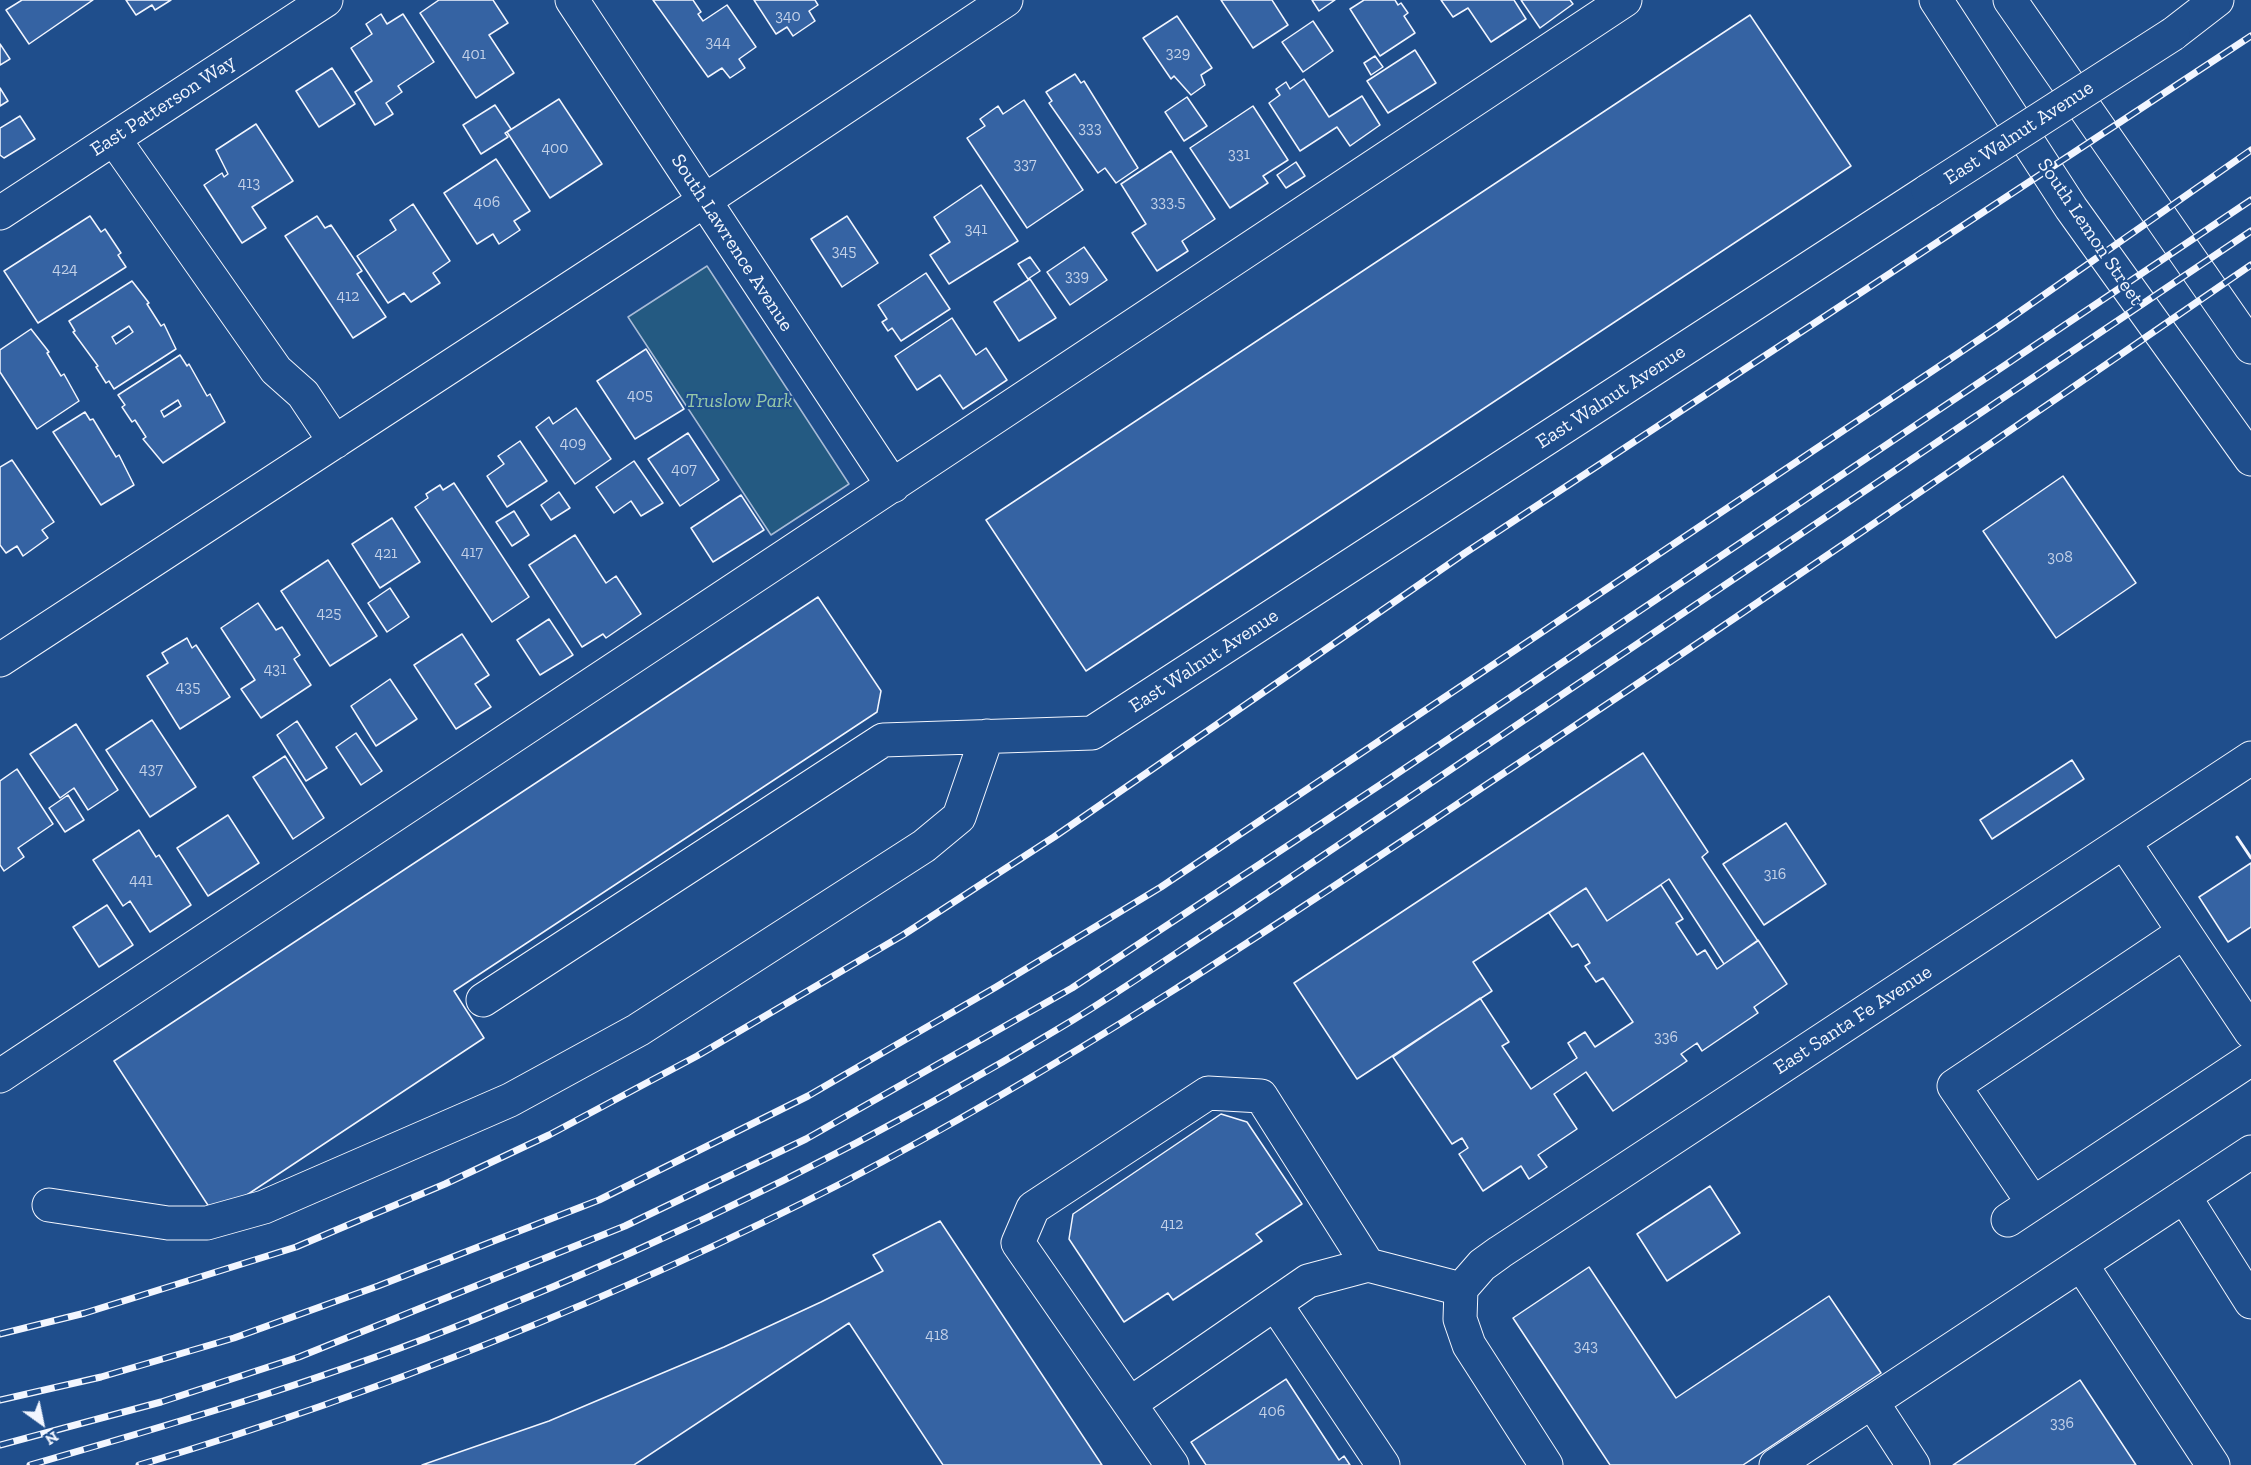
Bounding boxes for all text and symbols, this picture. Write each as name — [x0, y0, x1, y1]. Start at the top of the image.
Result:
house number: 340 — [775, 6, 801, 26]
house number: 344 — [705, 32, 731, 52]
house number: 329 — [1166, 43, 1190, 63]
house number: 401 — [462, 44, 486, 64]
street label: East Patterson Way — [86, 50, 240, 162]
street label: East Walnut Avenue — [1940, 76, 2098, 190]
house number: 333 — [1078, 118, 1102, 138]
house number: 400 — [541, 138, 569, 158]
house number: 331 — [1228, 144, 1250, 164]
street label: South Lawrence Avenue — [666, 150, 798, 336]
house number: 337 — [1013, 154, 1037, 174]
street label: South Lemon Street — [2032, 154, 2148, 310]
house number: 413 — [238, 173, 260, 193]
house number: 406 — [474, 192, 500, 212]
house number: 333.5 — [1150, 192, 1186, 212]
house number: 341 — [965, 219, 987, 239]
house number: 345 — [832, 241, 856, 261]
house number: 424 — [52, 259, 78, 279]
house number: 339 — [1065, 266, 1089, 286]
house number: 412 — [336, 286, 360, 306]
street label: East Walnut Avenue — [1532, 340, 1690, 454]
house number: 405 — [627, 385, 653, 405]
park label: Truslow Park — [685, 389, 793, 413]
house number: 409 — [560, 433, 586, 453]
house number: 407 — [671, 459, 697, 479]
house number: 417 — [461, 542, 483, 562]
house number: 421 — [374, 543, 398, 563]
house number: 308 — [2047, 547, 2073, 567]
house number: 425 — [316, 603, 342, 623]
street label: East Walnut Avenue — [1125, 604, 1283, 718]
house number: 431 — [264, 659, 286, 679]
house number: 435 — [176, 677, 200, 697]
house number: 437 — [139, 759, 163, 779]
house number: 316 — [1764, 864, 1786, 884]
house number: 441 — [129, 870, 153, 890]
street label: East Santa Fe Avenue — [1769, 960, 1937, 1080]
house number: 336 — [1654, 1027, 1678, 1047]
house number: 412 — [1160, 1214, 1184, 1234]
house number: 418 — [925, 1325, 949, 1345]
house number: 343 — [1574, 1336, 1598, 1356]
north arrow — [12, 1393, 72, 1453]
house number: 406 — [1259, 1401, 1285, 1421]
house number: 336 — [2050, 1413, 2074, 1433]
text: N — [42, 1427, 62, 1450]

